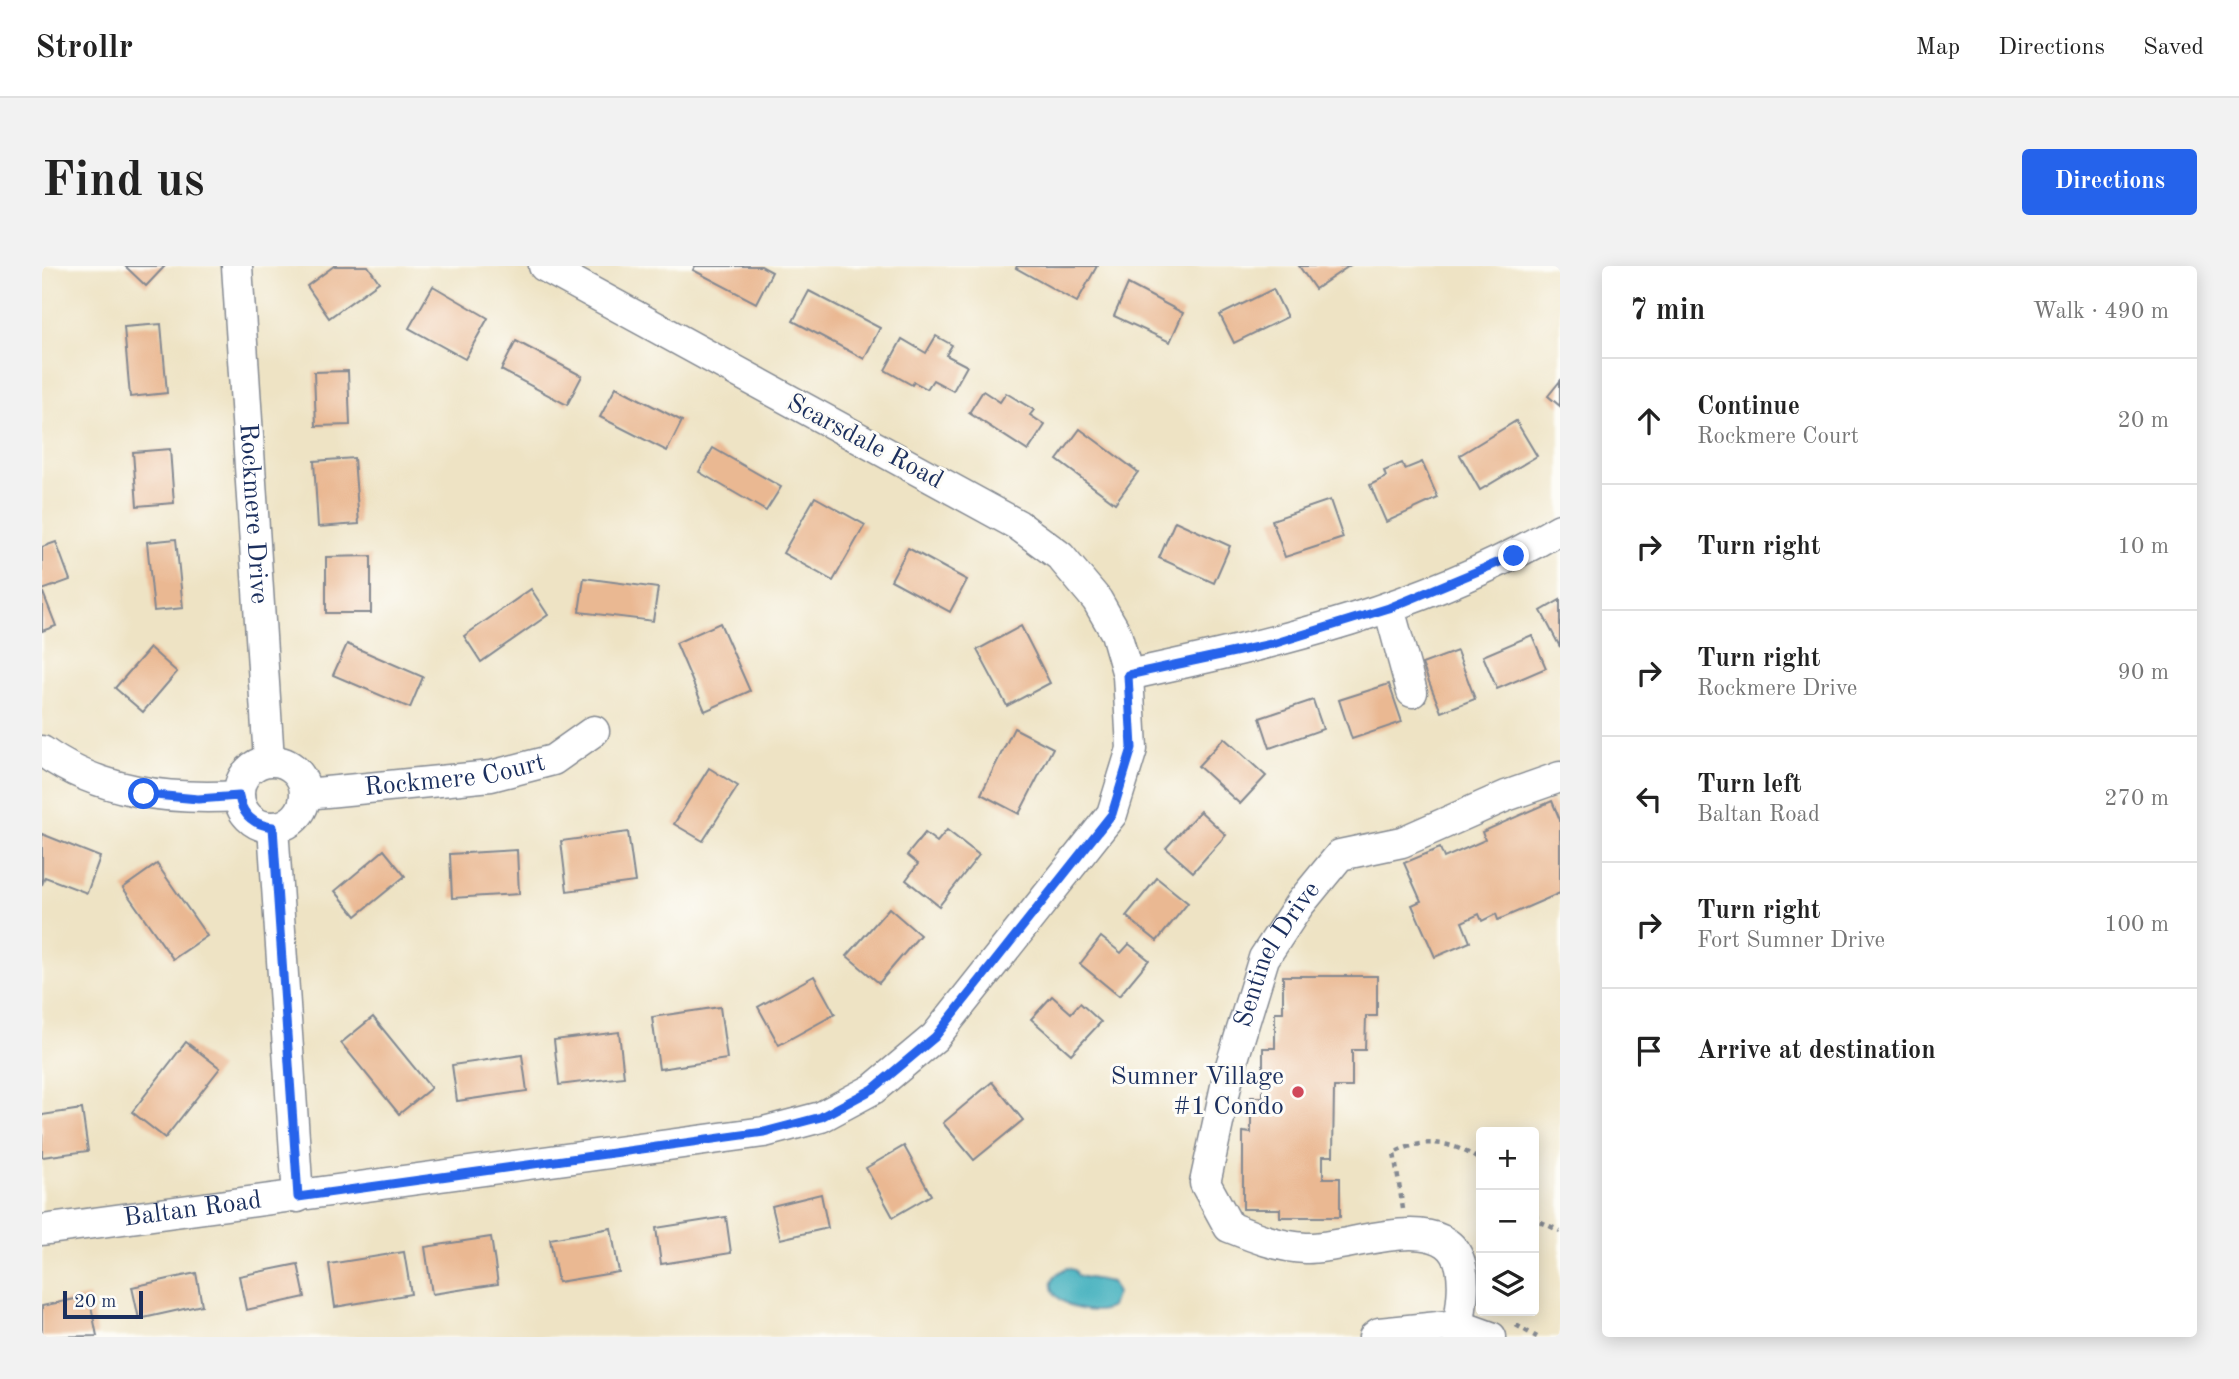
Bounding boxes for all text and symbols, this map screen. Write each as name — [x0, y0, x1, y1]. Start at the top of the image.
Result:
text: Strollr — [35, 32, 133, 65]
text: Map — [1916, 36, 1960, 60]
text: Directions — [1998, 36, 2105, 60]
text: Saved — [2143, 36, 2204, 60]
button: Directions — [2022, 149, 2197, 215]
text: Find us — [42, 158, 205, 207]
text: 7 min — [1630, 296, 1705, 326]
text: Walk · 490 m — [2033, 300, 2169, 323]
street label: Scarsdale Road — [783, 390, 947, 494]
text: Continue — [1697, 394, 1800, 420]
icon: ahead — [1630, 402, 1668, 440]
text: 20 m — [2118, 409, 2169, 432]
street label: Rockmere Drive — [234, 422, 272, 605]
text: Rockmere Court — [1697, 425, 1859, 448]
icon: right — [1630, 528, 1668, 566]
text: Turn right — [1697, 534, 1820, 560]
text: 10 m — [2118, 535, 2169, 558]
route end — [1498, 540, 1529, 571]
text: Turn right — [1697, 646, 1820, 672]
icon: right — [1630, 654, 1668, 692]
text: 90 m — [2118, 661, 2169, 684]
text: Rockmere Drive — [1697, 677, 1857, 700]
street label: Rockmere Court — [363, 750, 548, 801]
text: Turn left — [1697, 772, 1802, 798]
route start — [128, 778, 159, 809]
icon: left — [1630, 780, 1668, 818]
text: 270 m — [2104, 787, 2169, 810]
text: Baltan Road — [1697, 803, 1820, 826]
street label: Sentinel Drive — [1230, 877, 1325, 1031]
text: Turn right — [1697, 898, 1820, 924]
icon: right — [1630, 906, 1668, 944]
text: 100 m — [2104, 913, 2169, 936]
text: Fort Sumner Drive — [1697, 929, 1885, 952]
icon: arrive — [1630, 1032, 1668, 1070]
text: Arrive at destination — [1697, 1038, 1936, 1064]
place label: Sumner Village #1 Condo — [1111, 1064, 1284, 1120]
marker: Sumner Village #1 Condo — [1290, 1084, 1306, 1100]
map controls — [1476, 1127, 1539, 1316]
button: + — [1476, 1127, 1539, 1190]
street label: Baltan Road — [122, 1187, 263, 1232]
button: − — [1476, 1190, 1539, 1253]
button: layers — [1476, 1253, 1539, 1316]
scale bar — [63, 1288, 144, 1320]
text: 20 m — [74, 1293, 116, 1312]

